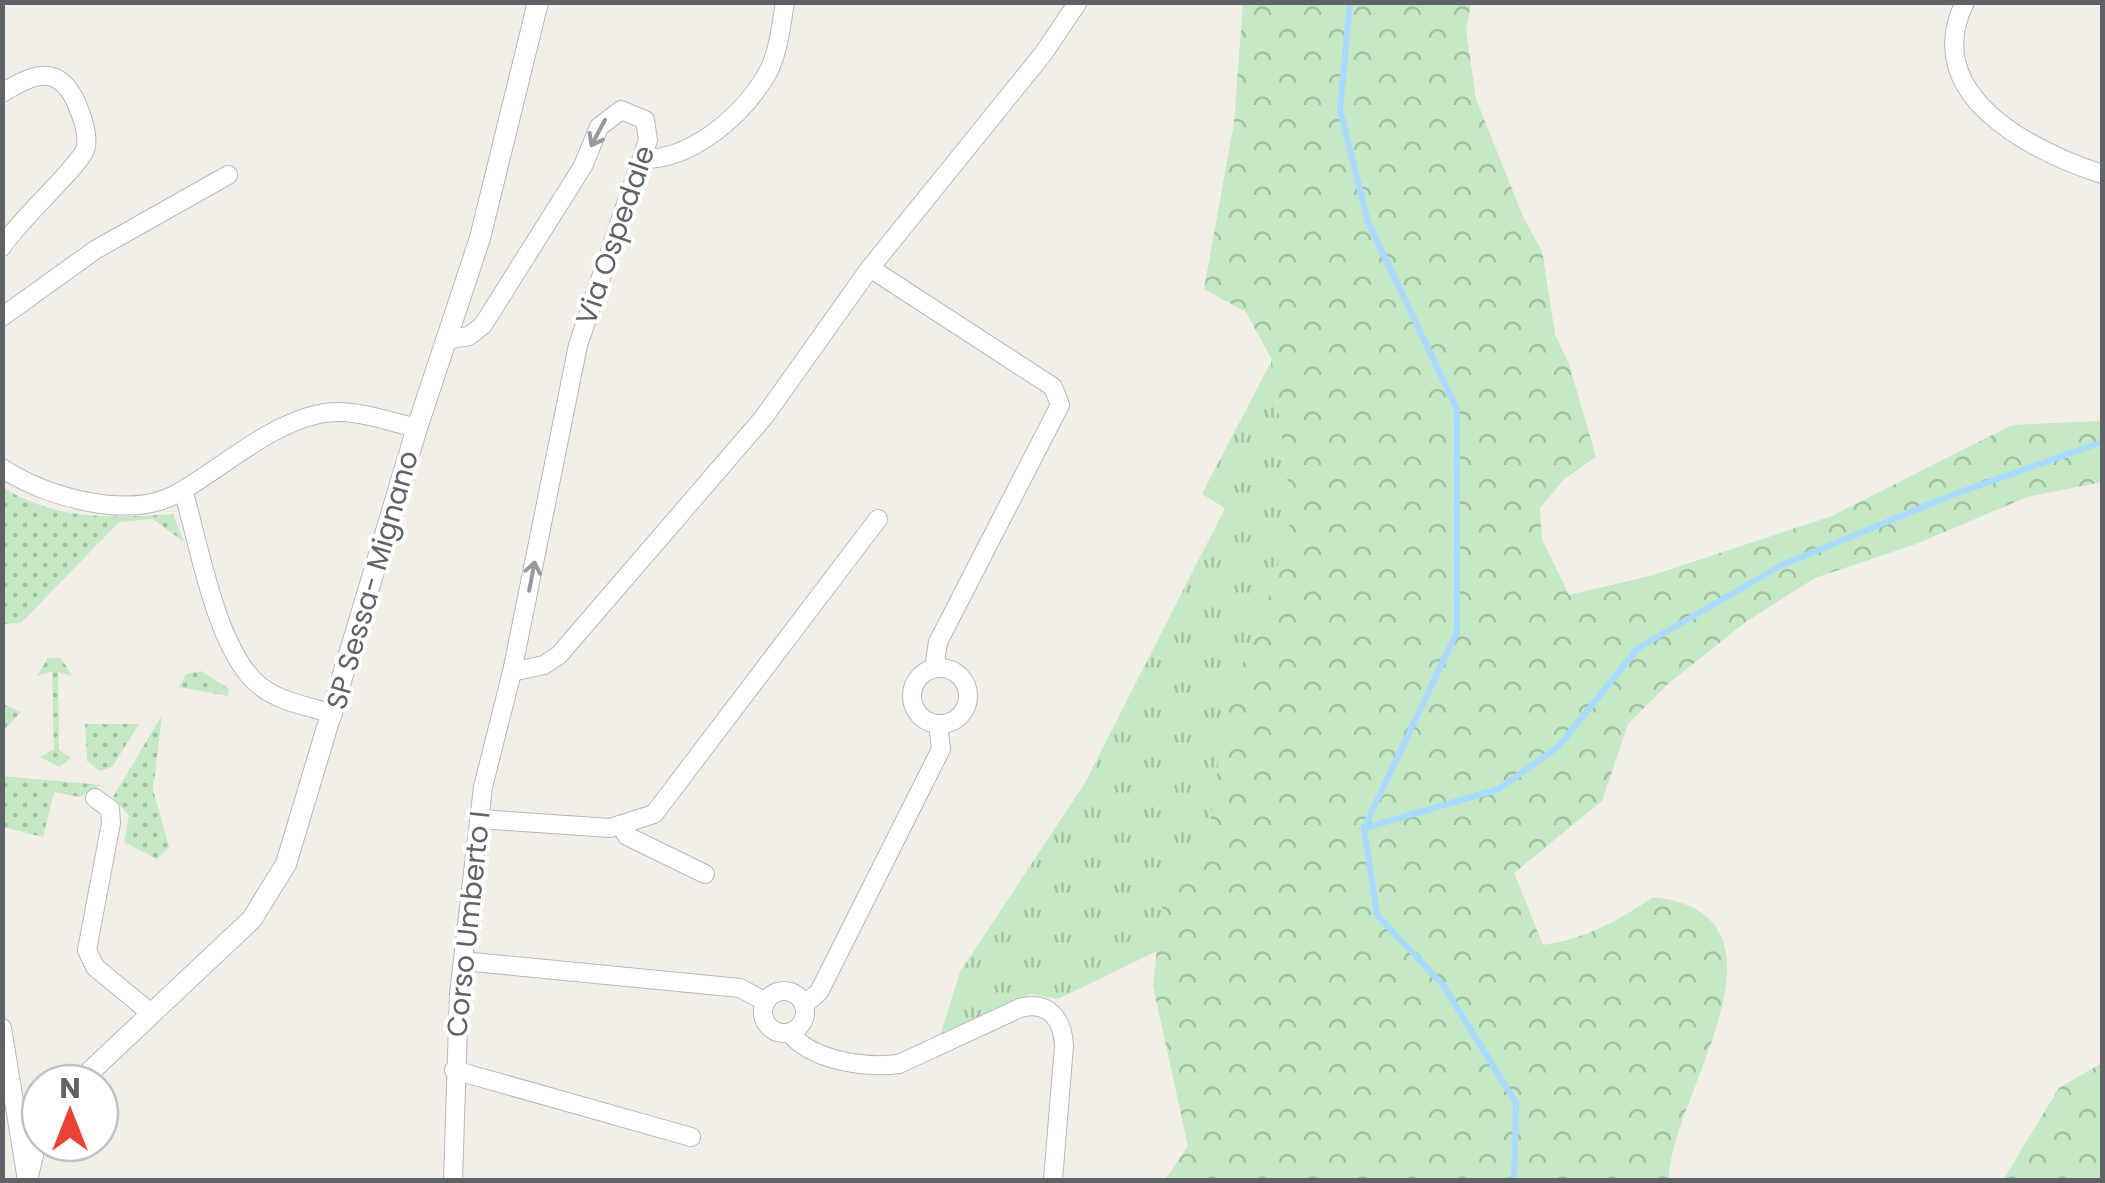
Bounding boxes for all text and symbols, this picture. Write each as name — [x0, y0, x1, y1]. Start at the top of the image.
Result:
one-way arrow — [588, 118, 607, 148]
street label: Via Ospedale — [567, 140, 664, 330]
street label: SP Sessa- Mignano — [317, 446, 428, 714]
one-way arrow — [524, 561, 543, 593]
street label: Corso Umberto I — [437, 809, 500, 1039]
north arrow — [20, 1063, 120, 1163]
text: N — [59, 1069, 81, 1108]

